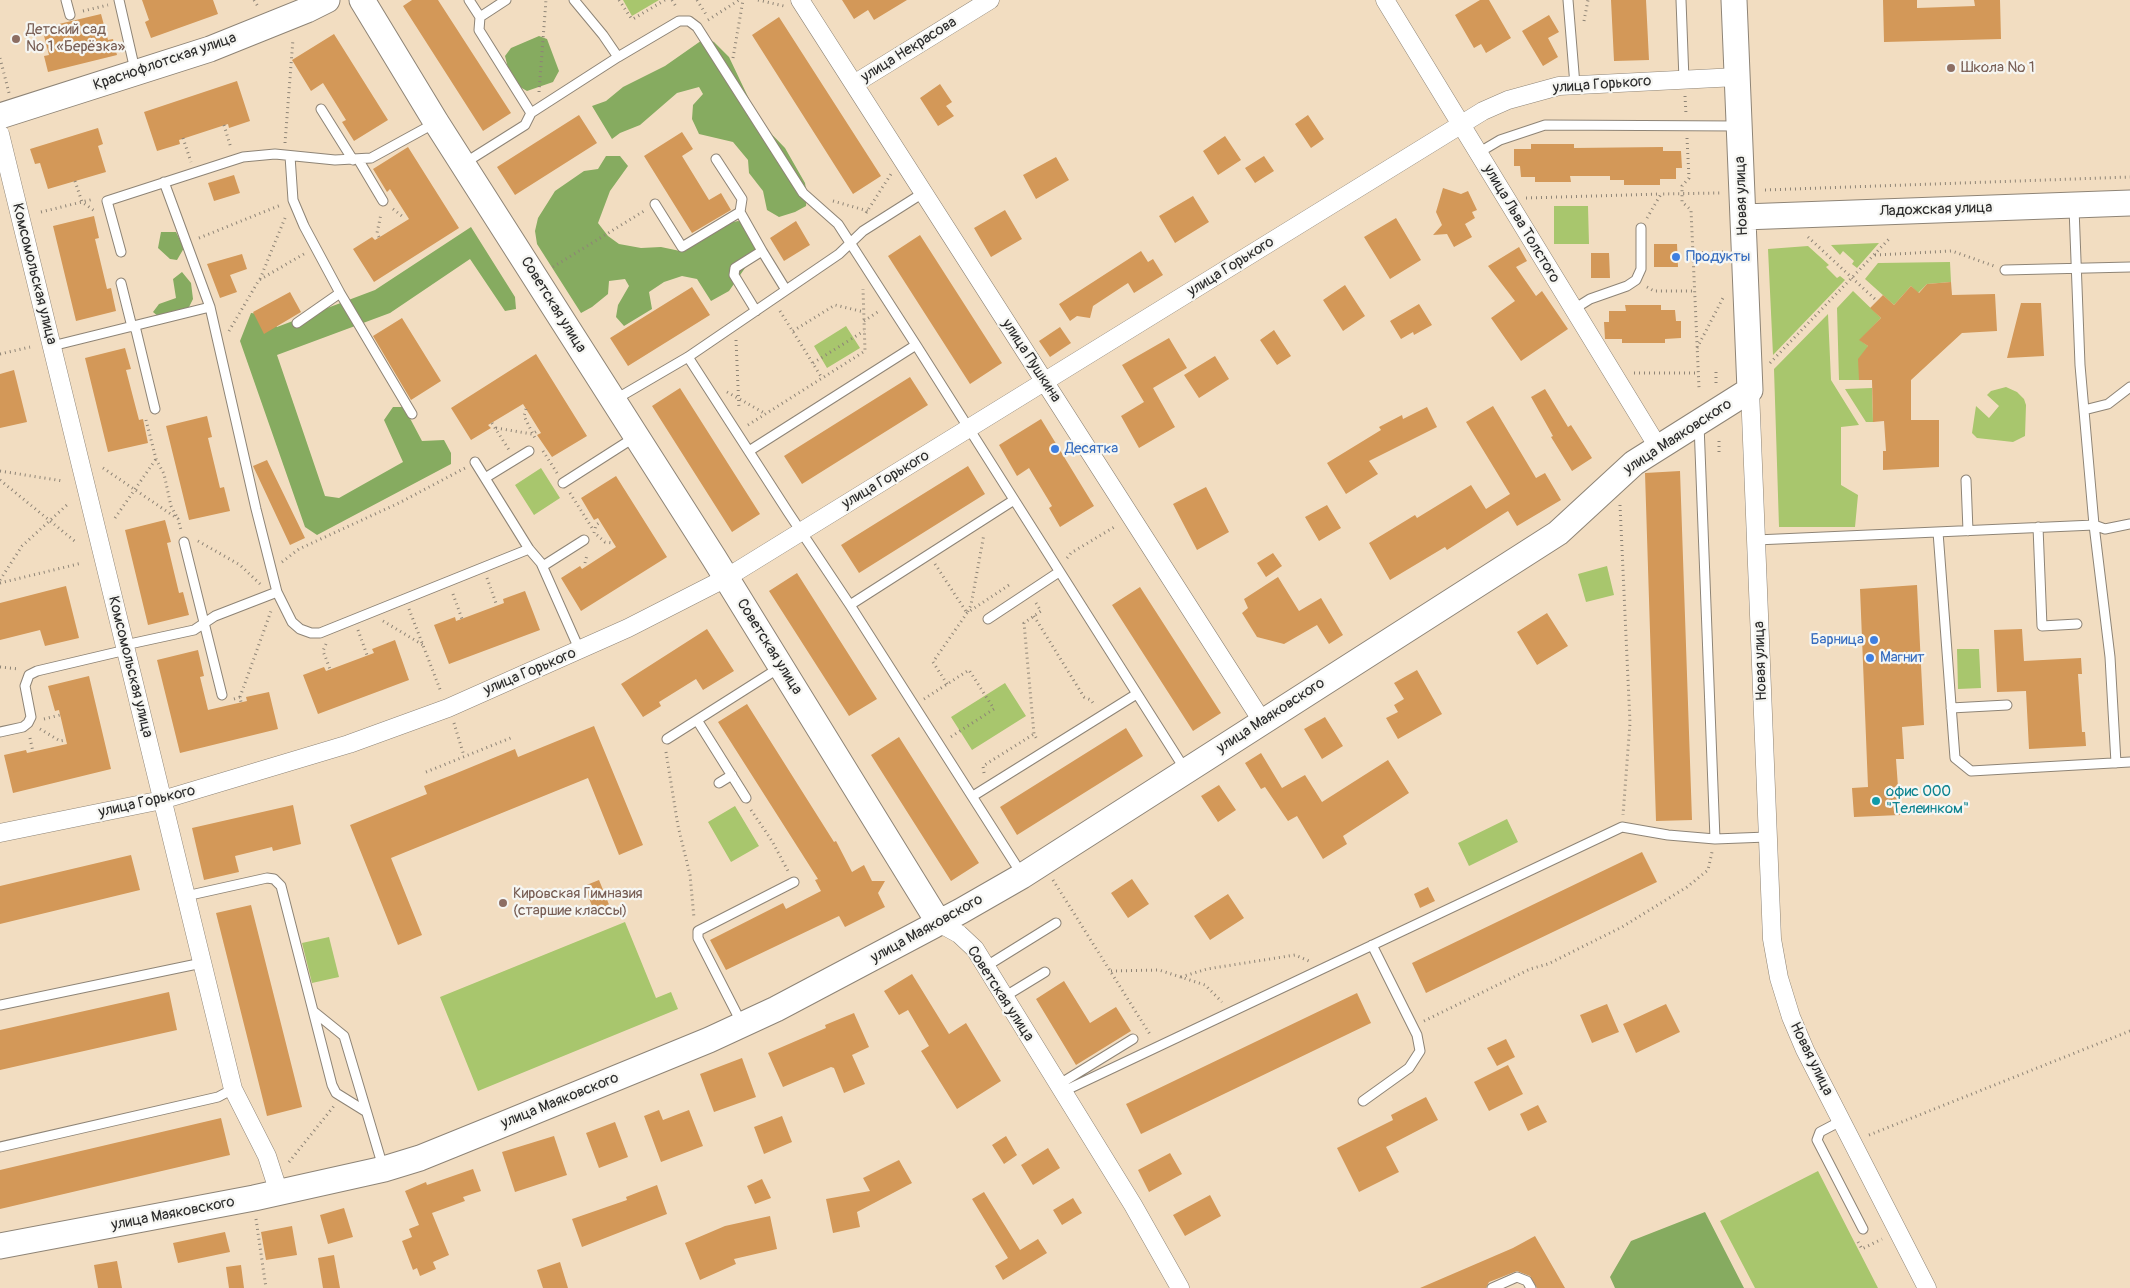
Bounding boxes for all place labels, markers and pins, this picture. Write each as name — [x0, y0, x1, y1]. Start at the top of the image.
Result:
place label: Детский сад № 1 «Берёзка» — [26, 21, 125, 56]
marker: Детский сад № 1 «Берёзка» — [10, 33, 22, 45]
place label: Школа № 1 — [1961, 59, 2034, 77]
marker: Школа № 1 — [1945, 62, 1957, 74]
place label: Продукты — [1686, 248, 1750, 266]
marker: Продукты — [1670, 251, 1682, 263]
place label: Десятка — [1065, 440, 1118, 458]
marker: Десятка — [1049, 443, 1061, 455]
place label: Барница — [1810, 631, 1864, 649]
marker: Барница — [1868, 634, 1880, 646]
place label: Магнит — [1880, 649, 1925, 667]
marker: Магнит — [1864, 652, 1876, 664]
place label: офис ООО "Телеинком" — [1886, 783, 1969, 818]
marker: офис ООО "Телеинком" — [1870, 795, 1882, 807]
place label: Кировская Гимназия (старшие классы) — [513, 885, 643, 920]
marker: Кировская Гимназия (старшие классы) — [497, 897, 509, 909]

